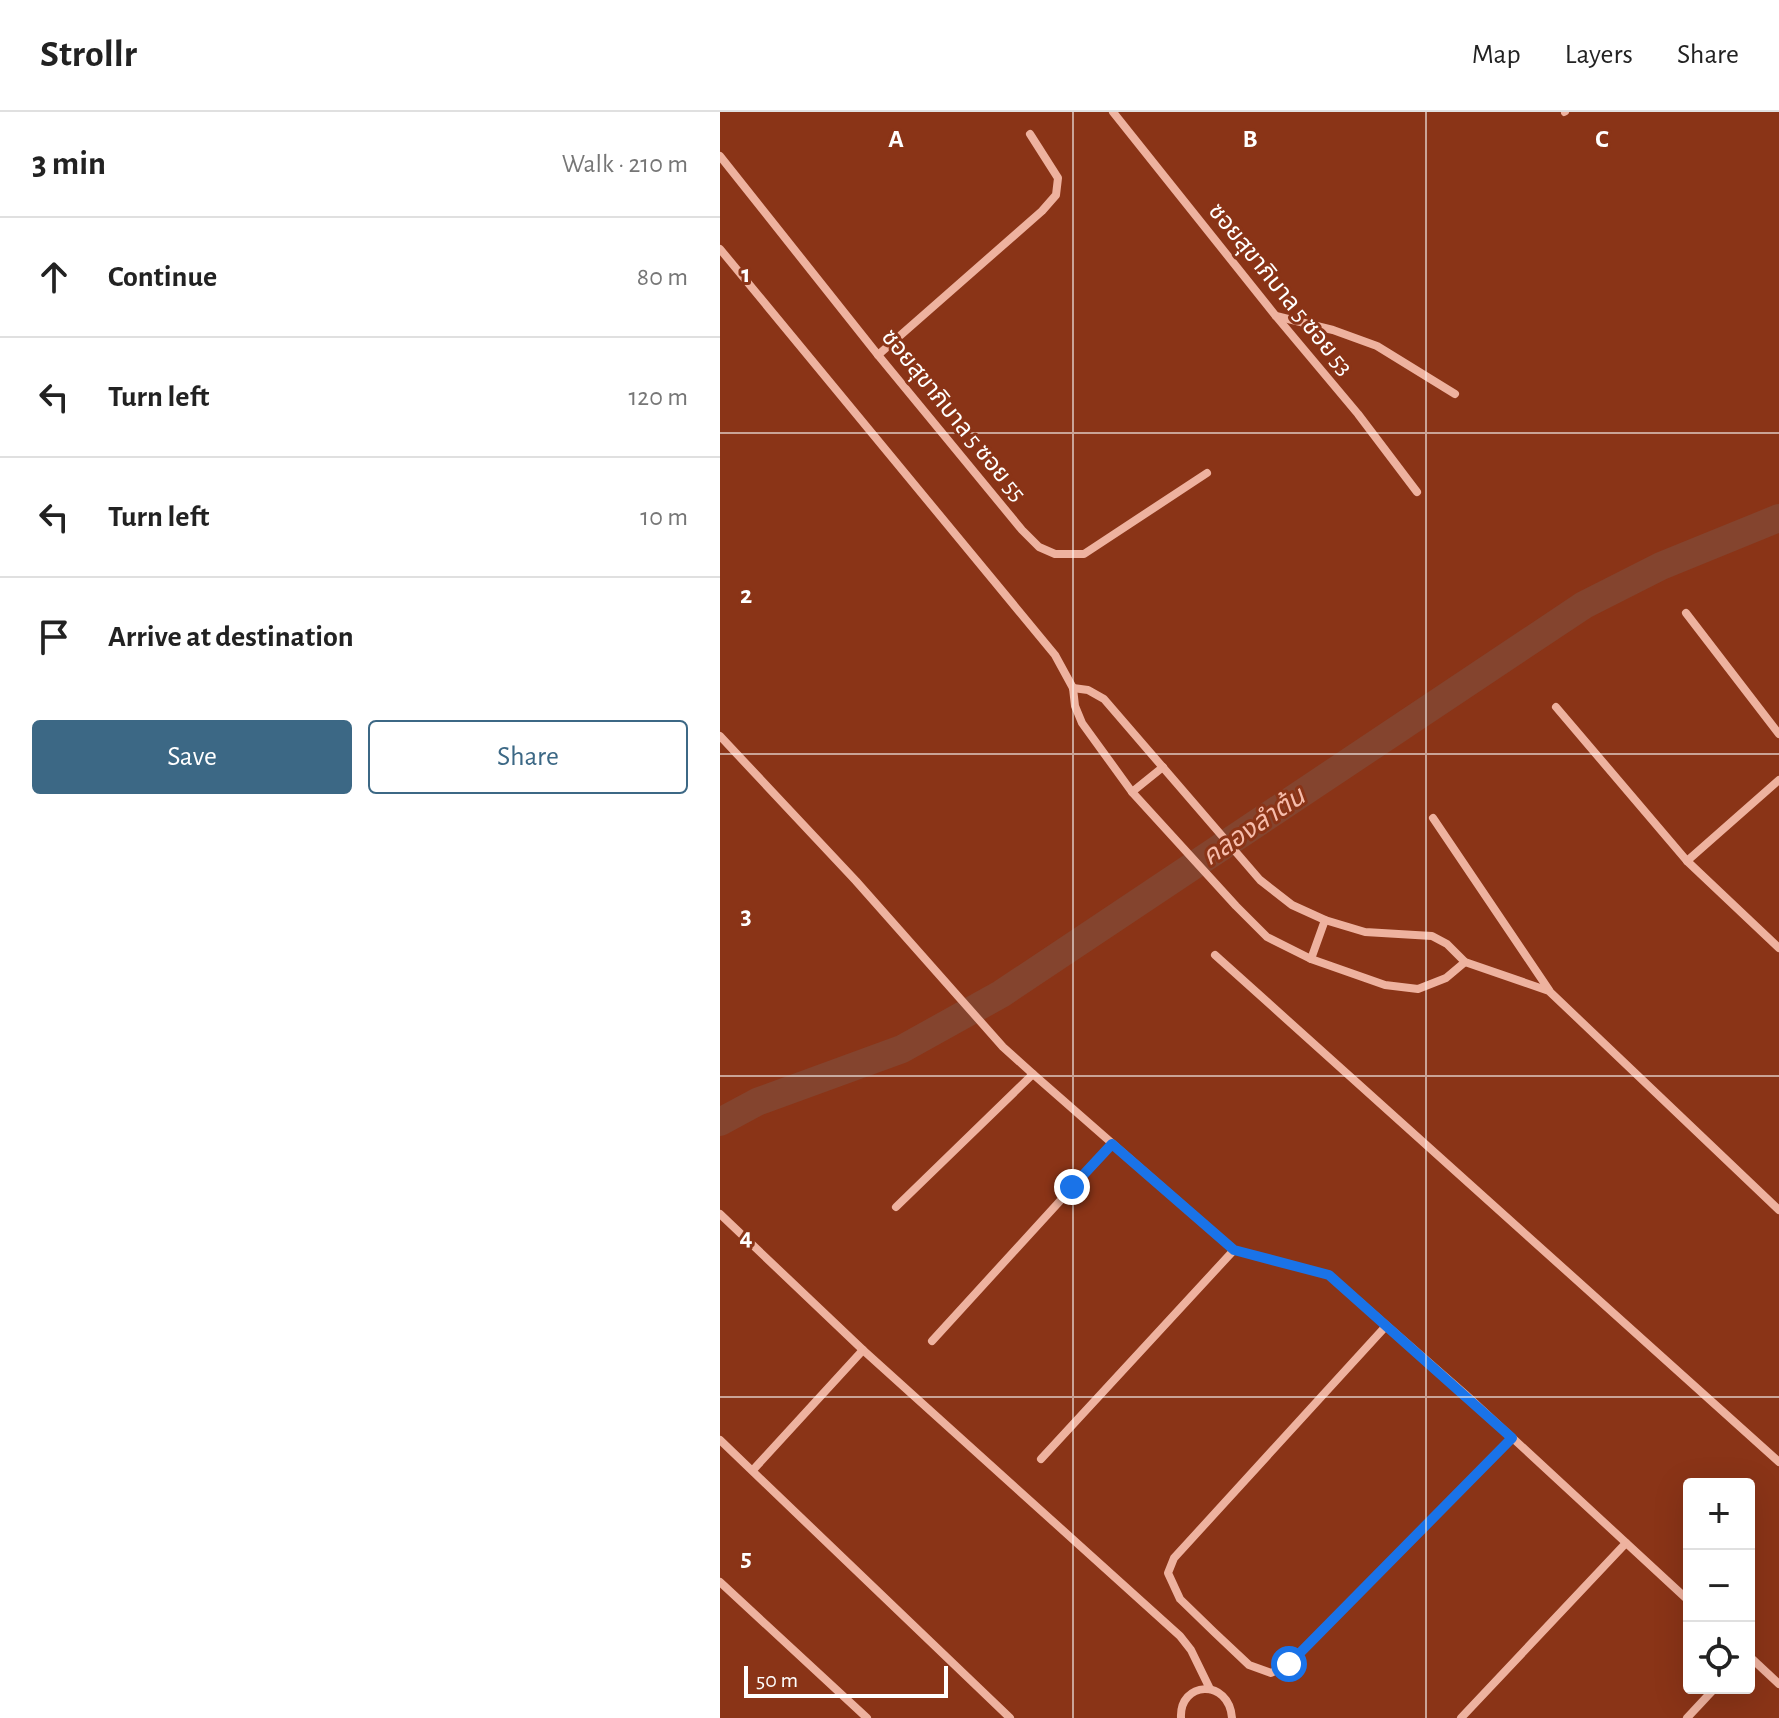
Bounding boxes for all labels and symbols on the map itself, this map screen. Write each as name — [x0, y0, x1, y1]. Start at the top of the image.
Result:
text: A — [888, 126, 904, 152]
text: B — [1242, 126, 1258, 152]
text: C — [1595, 126, 1609, 152]
street label: ซอยสุขาภิบาล 5 ซอย 53 — [1202, 199, 1357, 381]
text: 1 — [741, 261, 751, 287]
street label: ซอยสุขาภิบาล 5 ซอย 55 — [875, 325, 1030, 507]
text: 2 — [740, 582, 752, 608]
water label: คลองลำต้น — [1197, 781, 1311, 870]
text: 3 — [740, 903, 752, 929]
route end — [1054, 1169, 1090, 1205]
text: 4 — [739, 1224, 753, 1250]
text: 5 — [740, 1545, 752, 1571]
route start — [1271, 1646, 1307, 1682]
scale bar — [744, 1662, 948, 1698]

